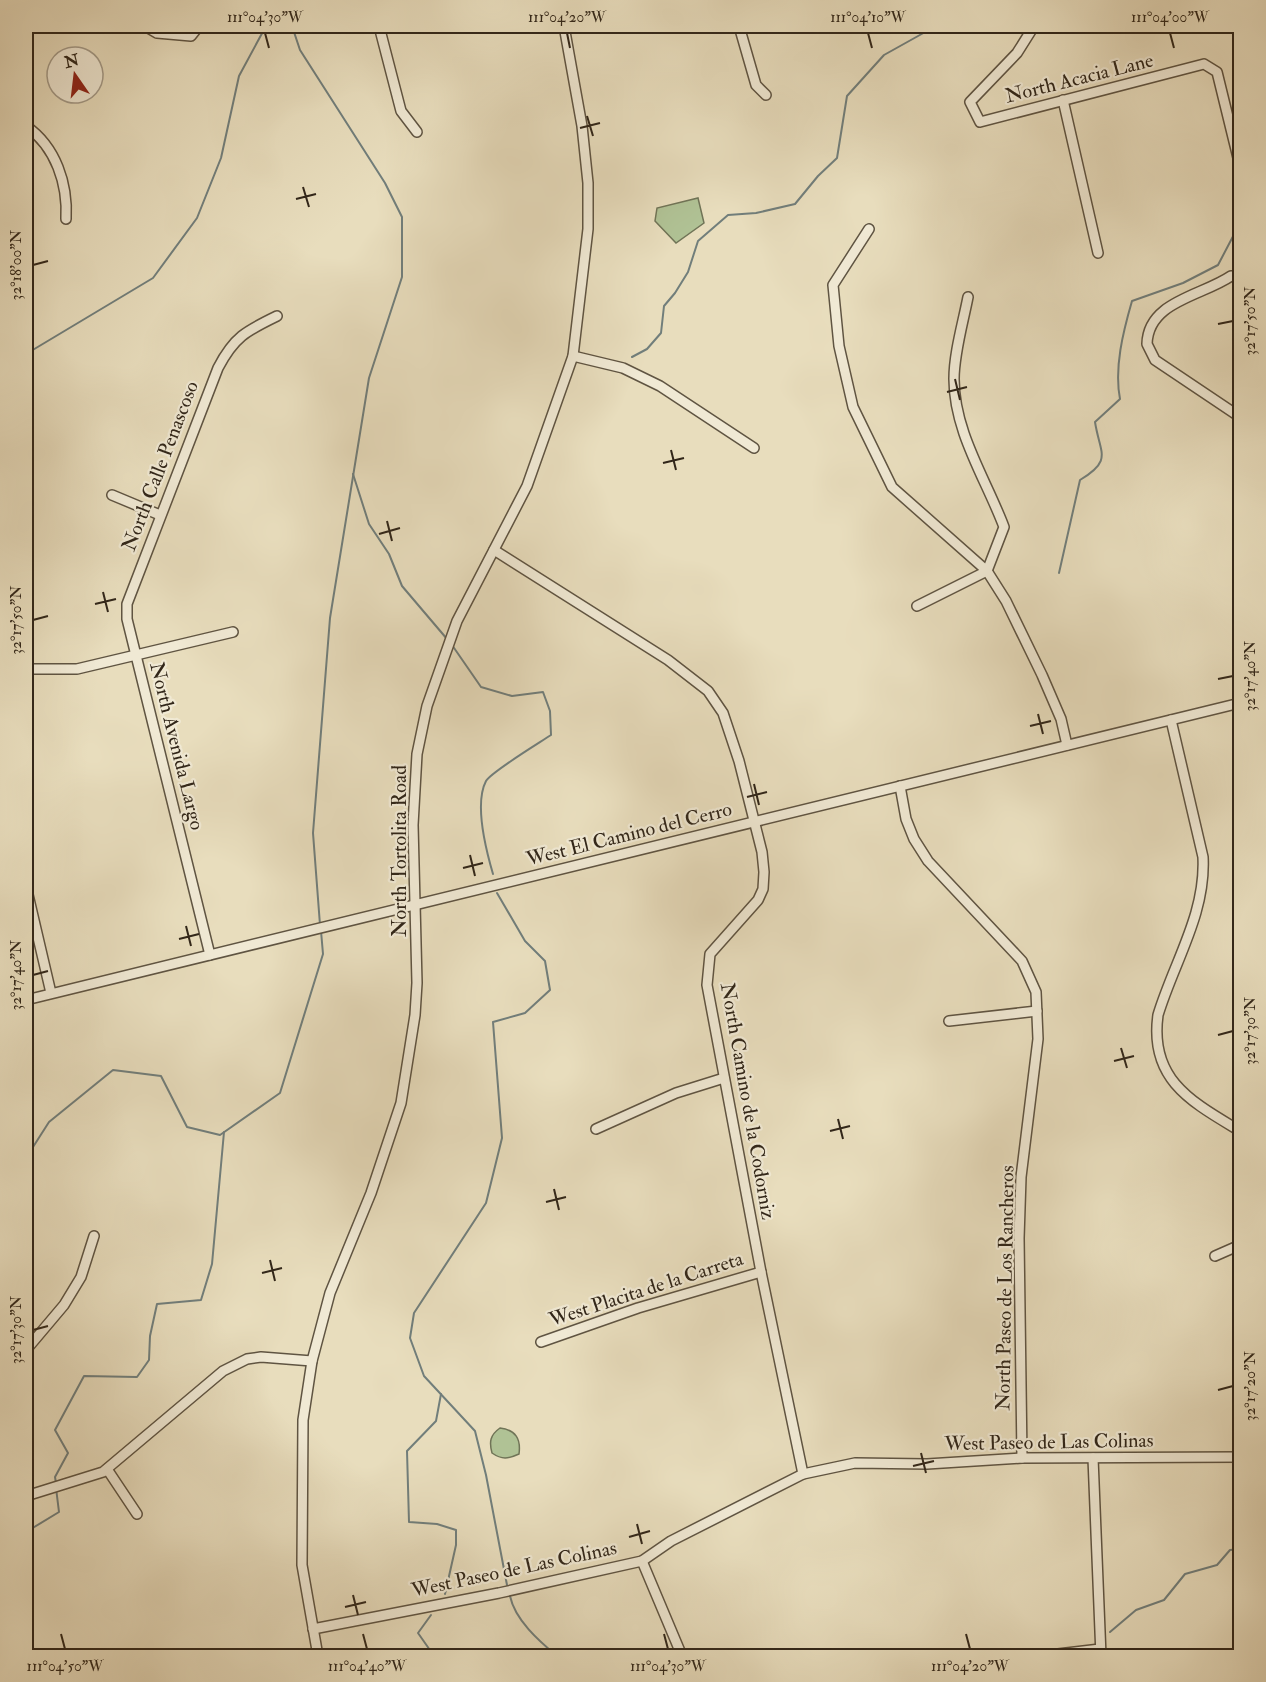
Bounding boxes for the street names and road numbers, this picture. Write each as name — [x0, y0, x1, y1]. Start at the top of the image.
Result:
street label: North Acacia Lane — [1002, 47, 1156, 109]
street label: North Calle Penascoso — [116, 377, 204, 555]
street label: North Avenida Largo — [144, 659, 210, 833]
street label: North Tortolita Road — [387, 765, 412, 937]
street label: West El Camino del Cerro — [523, 796, 734, 872]
street label: North Camino de la Codorniz — [715, 981, 781, 1222]
street label: North Paseo de Los Rancheros — [990, 1165, 1020, 1411]
street label: West Placita de la Carreta — [545, 1246, 747, 1332]
street label: West Paseo de Las Colinas — [943, 1428, 1154, 1456]
street label: West Paseo de Las Colinas — [408, 1535, 619, 1603]

